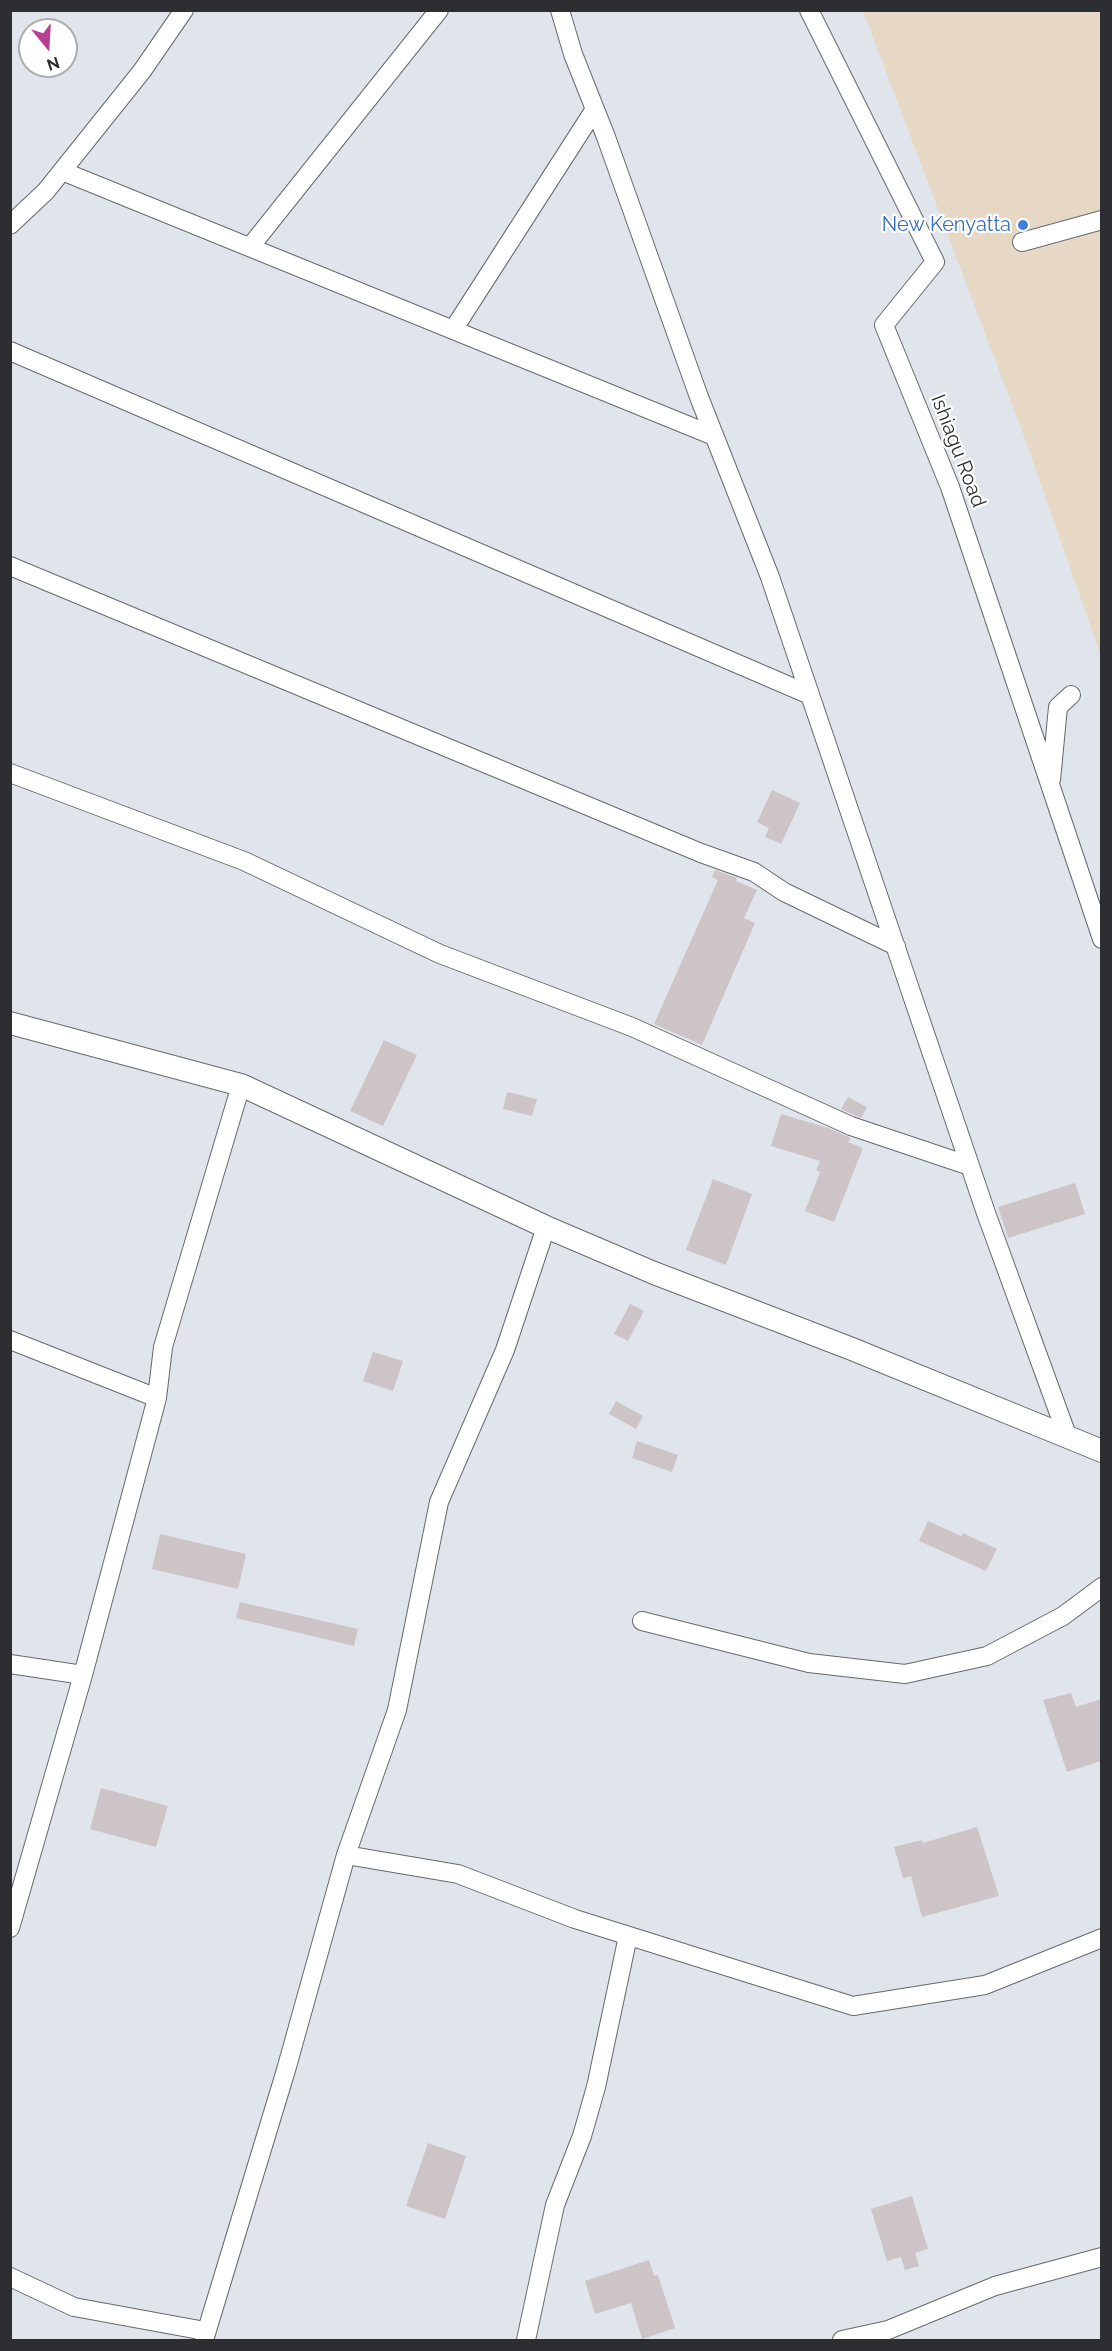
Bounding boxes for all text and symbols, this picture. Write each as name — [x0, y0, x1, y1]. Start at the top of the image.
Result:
north arrow — [18, 18, 78, 78]
text: N — [44, 53, 62, 75]
place label: New Kenyatta — [882, 213, 1011, 237]
marker: New Kenyatta — [1016, 218, 1030, 232]
street label: Ishiagu Road — [926, 391, 990, 511]

